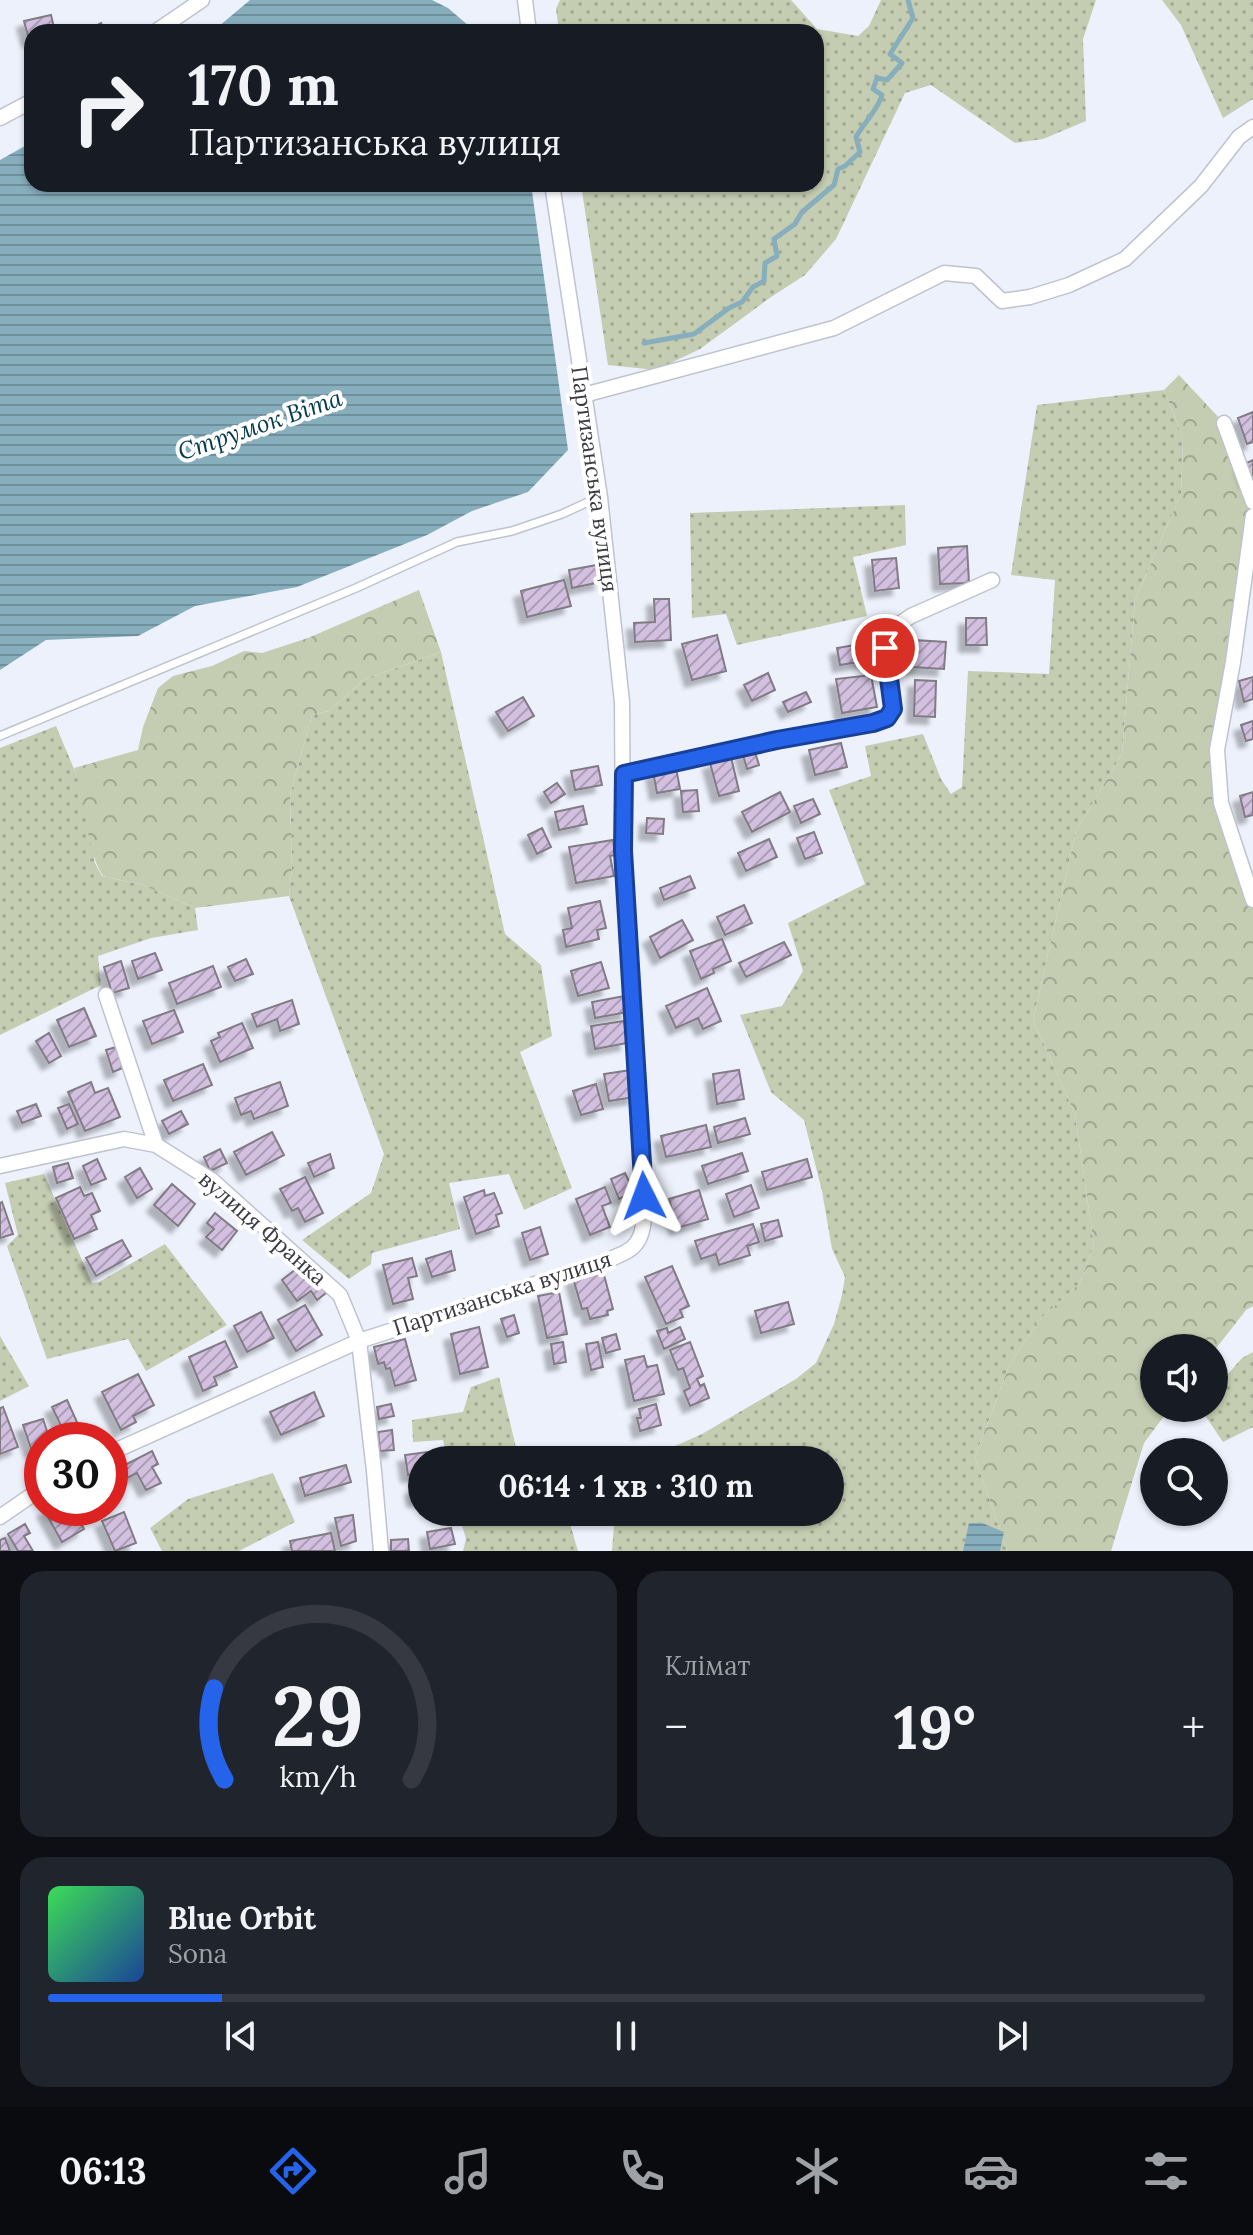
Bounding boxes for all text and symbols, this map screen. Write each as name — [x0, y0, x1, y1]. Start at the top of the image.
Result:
text: 170 m — [188, 49, 339, 120]
icon: right — [56, 56, 160, 160]
text: Партизанська вулиця — [188, 119, 561, 165]
street label: Партизанська вулиця — [565, 364, 625, 594]
water label: Струмок Віта — [174, 382, 347, 467]
pin — [851, 614, 919, 682]
icon: arrive — [863, 626, 907, 670]
position arrow — [602, 1154, 686, 1238]
street label: вулиця Франка — [193, 1165, 333, 1291]
street label: Партизанська вулиця — [389, 1244, 615, 1342]
map controls — [1140, 1334, 1228, 1526]
button: sound — [1140, 1334, 1228, 1422]
speed limit sign: 30 — [24, 1422, 128, 1526]
button: search — [1140, 1438, 1228, 1526]
text: 06:14 · 1 хв · 310 m — [499, 1467, 753, 1505]
text: Клімат — [665, 1649, 750, 1682]
text: 29 — [272, 1662, 364, 1769]
text: 19° — [894, 1689, 976, 1765]
text: − — [665, 1699, 688, 1755]
text: + — [1182, 1699, 1205, 1755]
text: km/h — [280, 1758, 357, 1795]
text: Blue Orbit — [168, 1899, 316, 1937]
text: Sona — [168, 1937, 227, 1970]
icon: previous — [219, 2014, 263, 2058]
icon: pause — [604, 2014, 648, 2058]
icon: next — [990, 2014, 1034, 2058]
icon: directions — [265, 2143, 321, 2199]
icon: music — [440, 2143, 496, 2199]
icon: phone — [614, 2143, 670, 2199]
icon: climate — [789, 2143, 845, 2199]
icon: car — [963, 2143, 1019, 2199]
icon: filters — [1138, 2143, 1194, 2199]
text: 06:13 — [59, 2148, 147, 2194]

